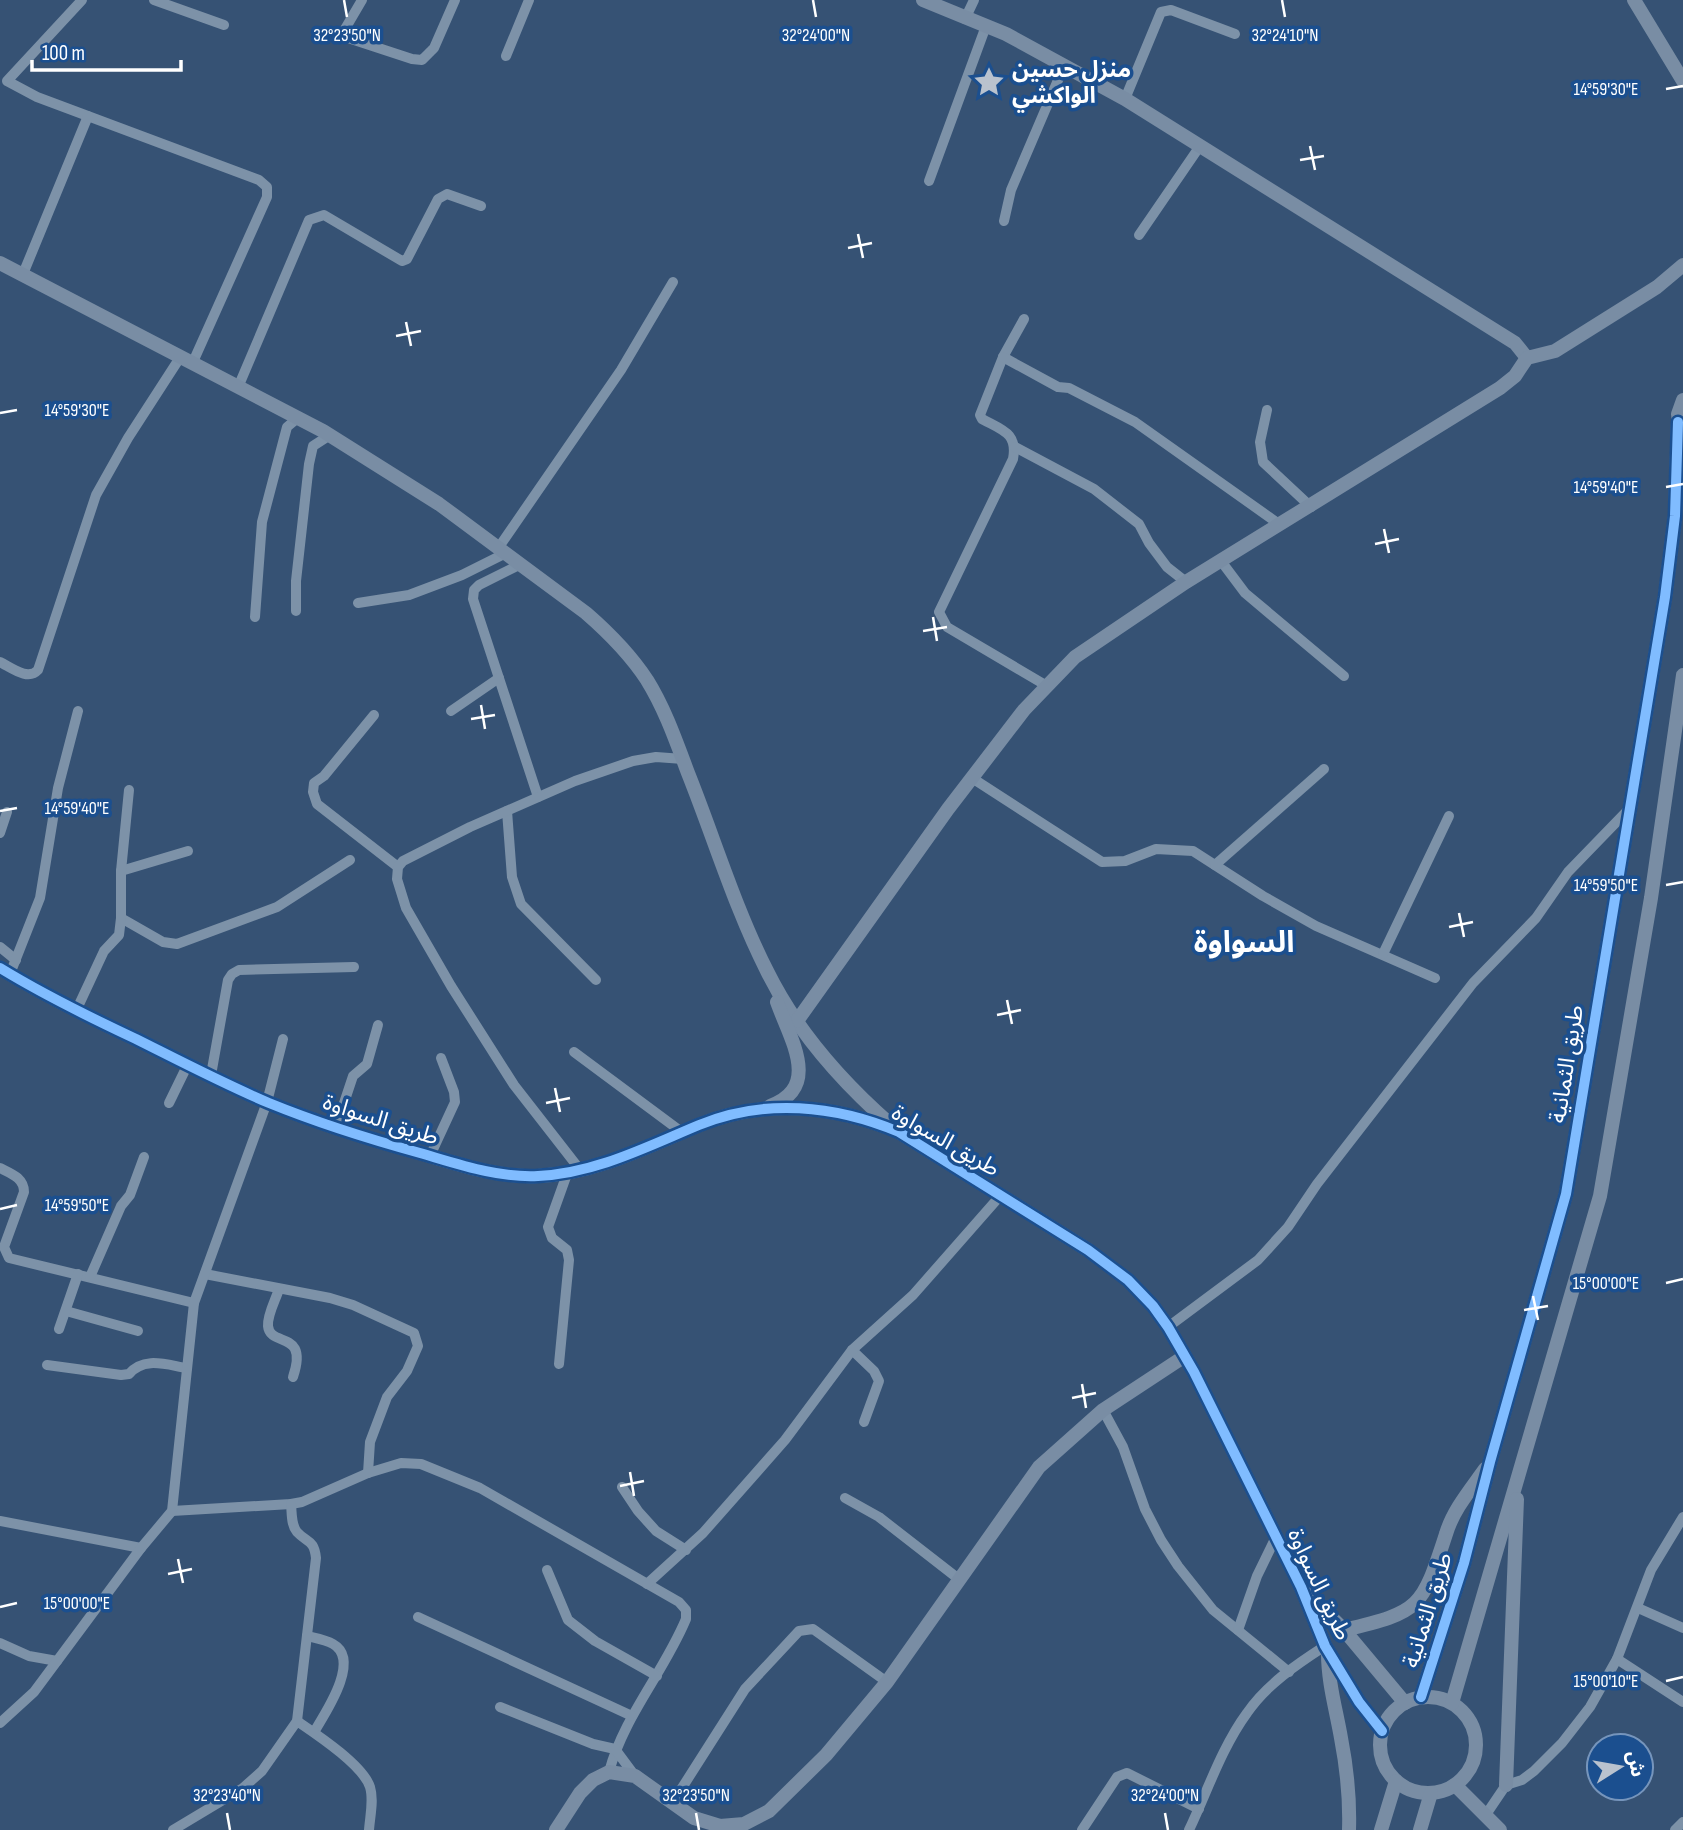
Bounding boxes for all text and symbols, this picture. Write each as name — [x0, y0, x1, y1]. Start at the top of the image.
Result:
text: 32°23'50"N — [313, 25, 381, 46]
text: 32°24'00"N — [782, 25, 850, 46]
text: 32°24'10"N — [1252, 25, 1318, 46]
scale bar — [32, 28, 180, 72]
text: 100 m — [42, 41, 85, 66]
place label: منزل حسين الواكشي — [1012, 56, 1131, 113]
place icon: منزل حسين الواكشي — [972, 65, 1006, 99]
text: 14°59'30"E — [1574, 79, 1638, 100]
text: 14°59'30"E — [45, 400, 109, 421]
text: 14°59'40"E — [1574, 477, 1638, 498]
text: 14°59'40"E — [45, 798, 109, 819]
text: 14°59'50"E — [1574, 875, 1638, 896]
district label: السواوة — [1194, 925, 1294, 961]
street label: طريق الثمانية — [1544, 1003, 1590, 1125]
street label: طريق السواوة — [319, 1088, 442, 1152]
street label: طريق السواوة — [887, 1099, 1004, 1183]
text: 14°59'50"E — [45, 1195, 109, 1216]
text: 15°00'00"E — [1573, 1273, 1639, 1294]
street label: طريق السواوة — [1281, 1524, 1357, 1645]
street label: طريق الثمانية — [1397, 1549, 1459, 1671]
text: 15°00'00"E — [44, 1593, 110, 1614]
text: 15°00'10"E — [1574, 1671, 1638, 1692]
north arrow — [1585, 1732, 1655, 1802]
text: ش — [1621, 1749, 1649, 1779]
text: 32°23'40"N — [193, 1785, 261, 1806]
text: 32°23'50"N — [662, 1785, 730, 1806]
text: 32°24'00"N — [1131, 1785, 1199, 1806]

